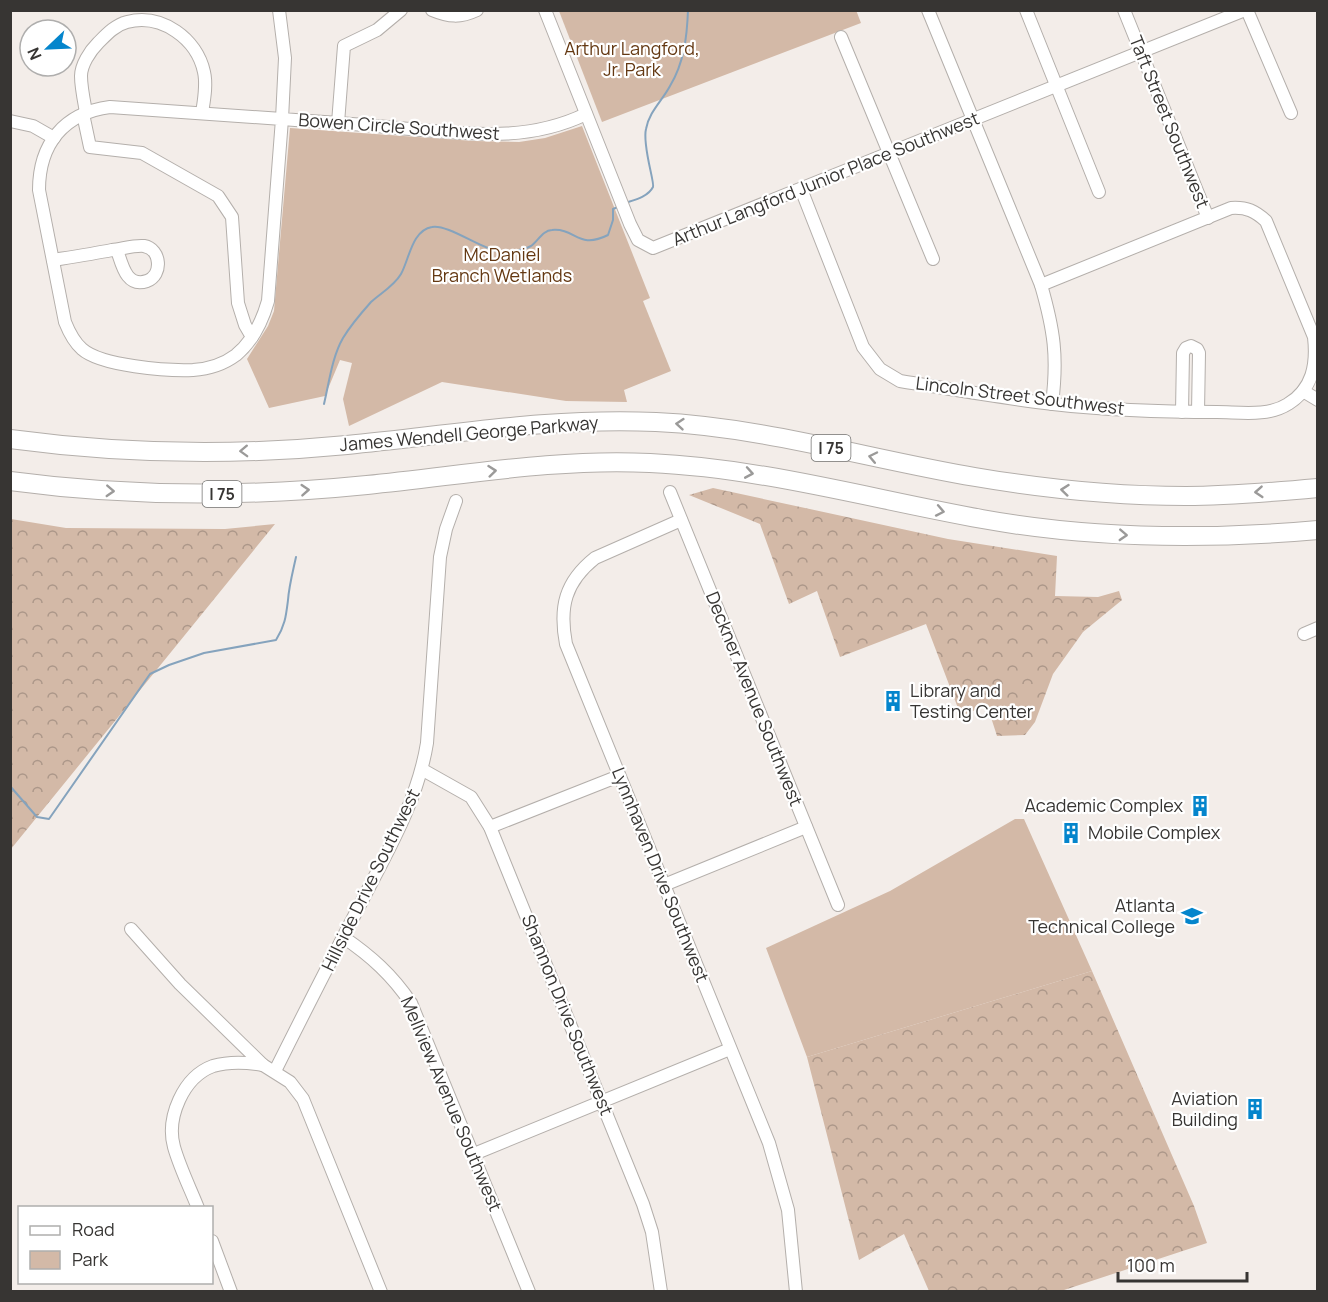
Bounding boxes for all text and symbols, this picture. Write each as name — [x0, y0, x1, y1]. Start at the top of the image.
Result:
north arrow — [18, 18, 78, 78]
street label: Taft Street Southwest — [1124, 32, 1216, 211]
park label: Arthur Langford, Jr. Park — [564, 36, 700, 81]
text: N — [22, 44, 47, 63]
street label: Arthur Langford Junior Place Southwest — [669, 105, 983, 251]
street label: Bowen Circle Southwest — [298, 107, 501, 145]
park label: McDaniel Branch Wetlands — [432, 242, 572, 287]
street label: Lincoln Street Southwest — [914, 370, 1126, 420]
street label: James Wendell George Parkway — [338, 410, 600, 456]
one-way arrow — [676, 418, 685, 431]
road number: I 75 — [812, 435, 850, 461]
one-way arrow — [240, 445, 249, 458]
one-way arrow — [868, 451, 878, 464]
one-way arrow — [488, 465, 497, 478]
one-way arrow — [744, 466, 754, 479]
road number: I 75 — [202, 481, 242, 507]
one-way arrow — [301, 484, 310, 497]
one-way arrow — [1060, 484, 1069, 497]
one-way arrow — [106, 485, 115, 498]
one-way arrow — [1255, 486, 1264, 499]
one-way arrow — [935, 504, 945, 517]
one-way arrow — [1118, 528, 1127, 541]
street label: Deckner Avenue Southwest — [701, 588, 809, 809]
place label: Library and Testing Center — [910, 678, 1034, 723]
building icon: Library and Testing Center — [881, 689, 905, 713]
street label: Lynnhaven Drive Southwest — [607, 764, 715, 986]
street label: Hillside Drive Southwest — [315, 784, 425, 975]
place label: Academic Complex — [1024, 793, 1183, 817]
building icon: Academic Complex — [1188, 794, 1212, 818]
place label: Mobile Complex — [1088, 820, 1221, 844]
building icon: Mobile Complex — [1059, 821, 1083, 845]
place label: Atlanta Technical College — [1028, 893, 1175, 938]
school or university icon: Atlanta Technical College — [1180, 904, 1204, 928]
street label: Shannon Drive Southwest — [517, 911, 619, 1119]
street label: Mellview Avenue Southwest — [396, 993, 508, 1215]
place label: Aviation Building — [1171, 1086, 1238, 1131]
building icon: Aviation Building — [1243, 1097, 1267, 1121]
legend — [18, 1206, 213, 1284]
text: Road — [72, 1217, 115, 1241]
scale bar — [1118, 1245, 1247, 1283]
text: Park — [72, 1247, 109, 1271]
text: 100 m — [1127, 1253, 1175, 1277]

